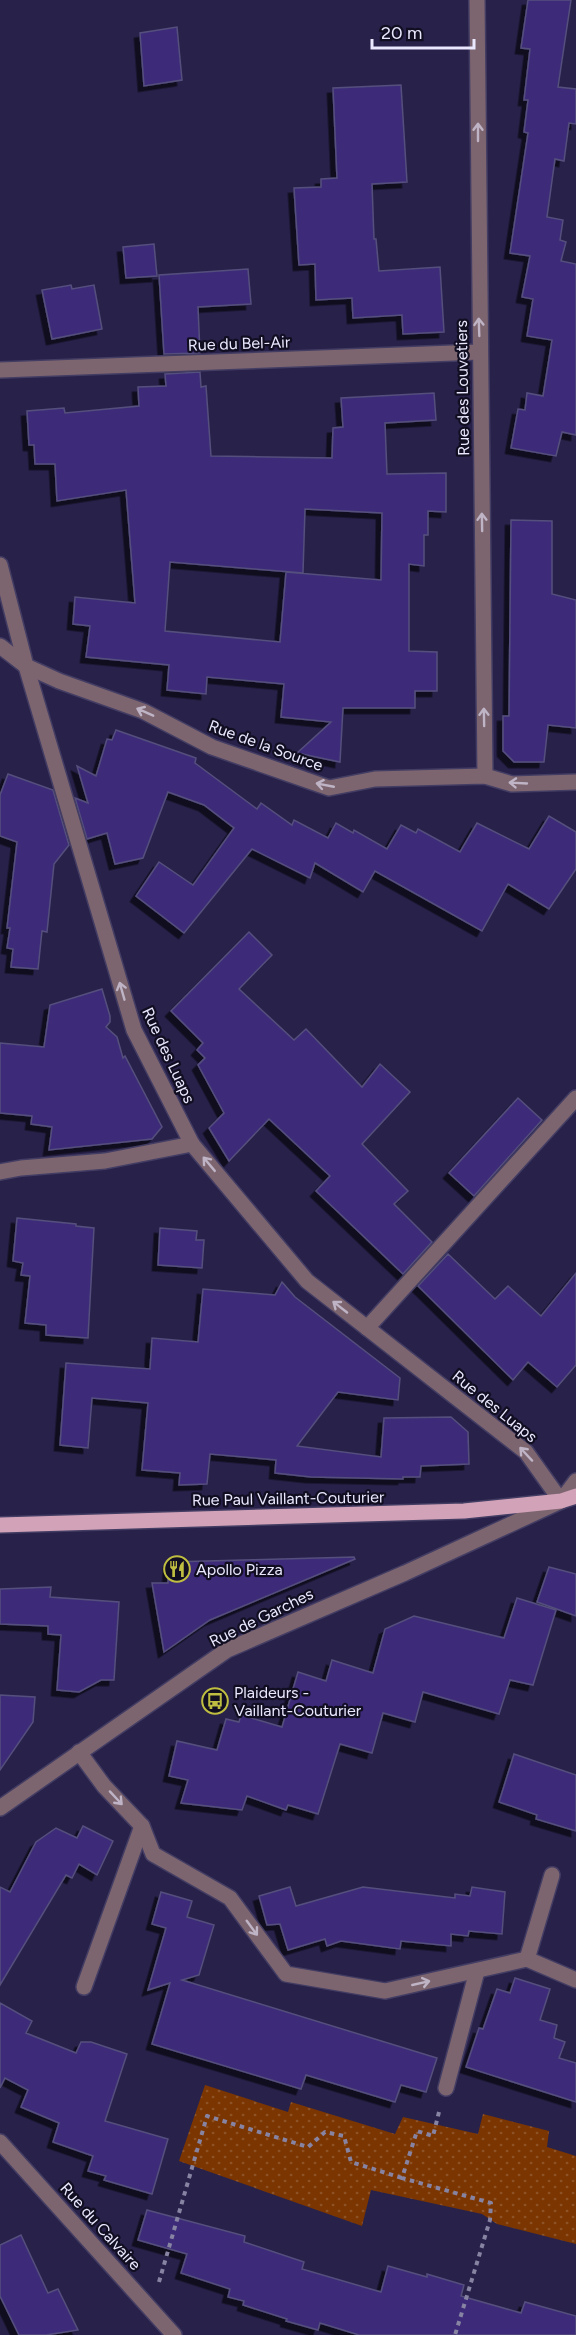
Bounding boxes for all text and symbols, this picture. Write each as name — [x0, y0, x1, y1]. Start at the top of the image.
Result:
scale bar — [372, 12, 474, 50]
text: 20 m — [381, 22, 422, 44]
one-way arrow — [472, 123, 484, 143]
one-way arrow — [474, 318, 485, 338]
street label: Rue des Louvetiers — [452, 320, 473, 456]
street label: Rue du Bel-Air — [187, 332, 291, 355]
one-way arrow — [476, 513, 488, 533]
one-way arrow — [136, 706, 154, 717]
one-way arrow — [478, 708, 490, 728]
street label: Rue de la Source — [206, 716, 326, 775]
one-way arrow — [508, 777, 528, 788]
one-way arrow — [316, 779, 335, 790]
one-way arrow — [116, 982, 127, 1001]
street label: Rue des Luaps — [138, 1004, 199, 1106]
one-way arrow — [202, 1157, 216, 1172]
one-way arrow — [332, 1301, 348, 1314]
street label: Rue des Luaps — [448, 1366, 541, 1446]
one-way arrow — [519, 1447, 533, 1462]
street label: Rue Paul Vaillant-Couturier — [192, 1487, 385, 1510]
restaurant icon: Apollo Pizza — [162, 1554, 192, 1584]
place label: Apollo Pizza — [196, 1560, 283, 1579]
street label: Rue de Garches — [206, 1584, 316, 1651]
place label: Plaideurs - Vaillant-Couturier — [234, 1683, 362, 1720]
bus stop icon: Plaideurs - Vaillant-Couturier — [200, 1686, 230, 1716]
one-way arrow — [109, 1790, 123, 1805]
one-way arrow — [246, 1919, 258, 1935]
one-way arrow — [411, 1977, 430, 1988]
street label: Rue du Calvaire — [56, 2179, 145, 2274]

